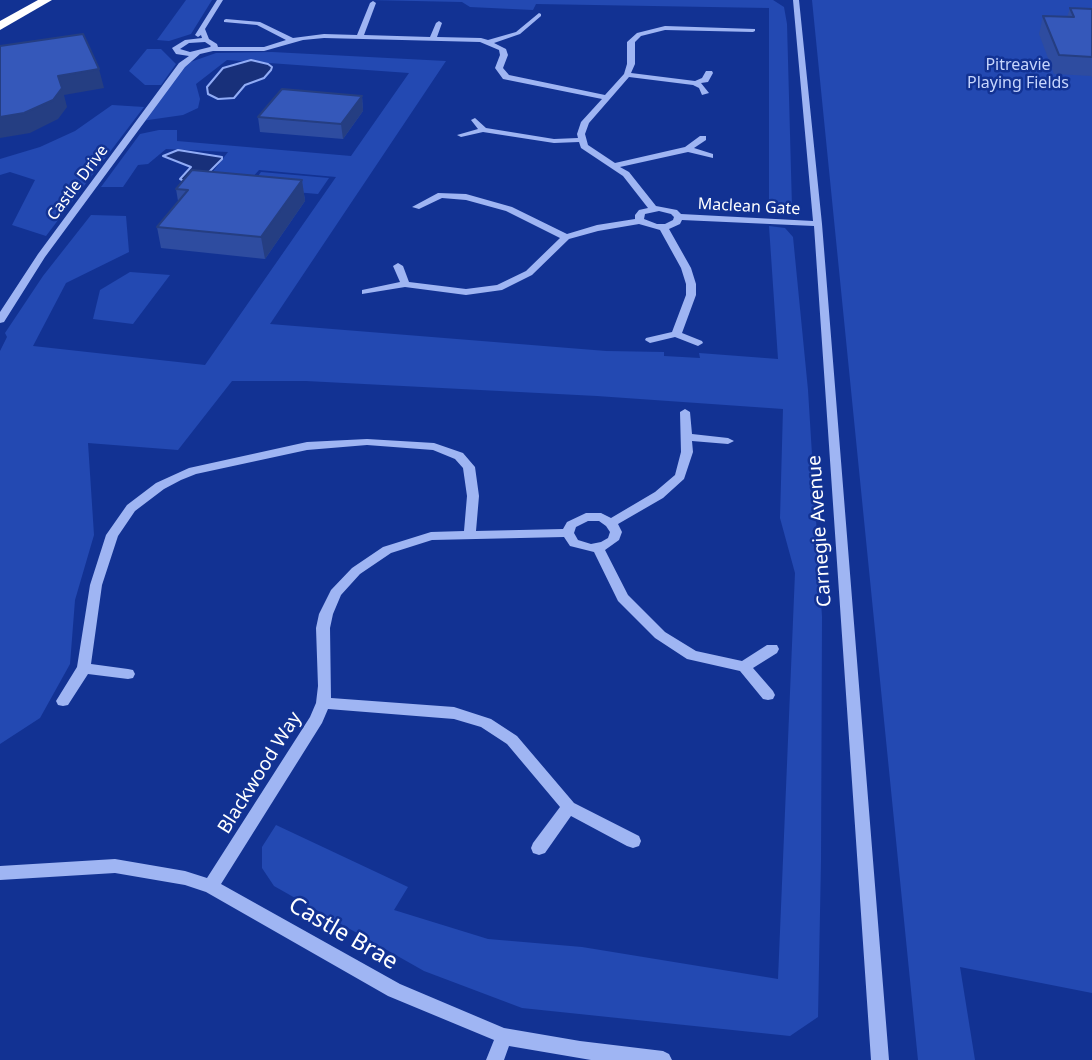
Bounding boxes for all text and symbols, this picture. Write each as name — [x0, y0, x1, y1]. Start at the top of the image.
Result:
park label: Pitreavie Playing Fields — [967, 55, 1069, 93]
street label: Castle Drive — [43, 142, 113, 224]
street label: Maclean Gate — [697, 195, 801, 219]
street label: Carnegie Avenue — [803, 454, 837, 608]
street label: Blackwood Way — [213, 708, 307, 838]
street label: Castle Brae — [283, 892, 403, 976]

